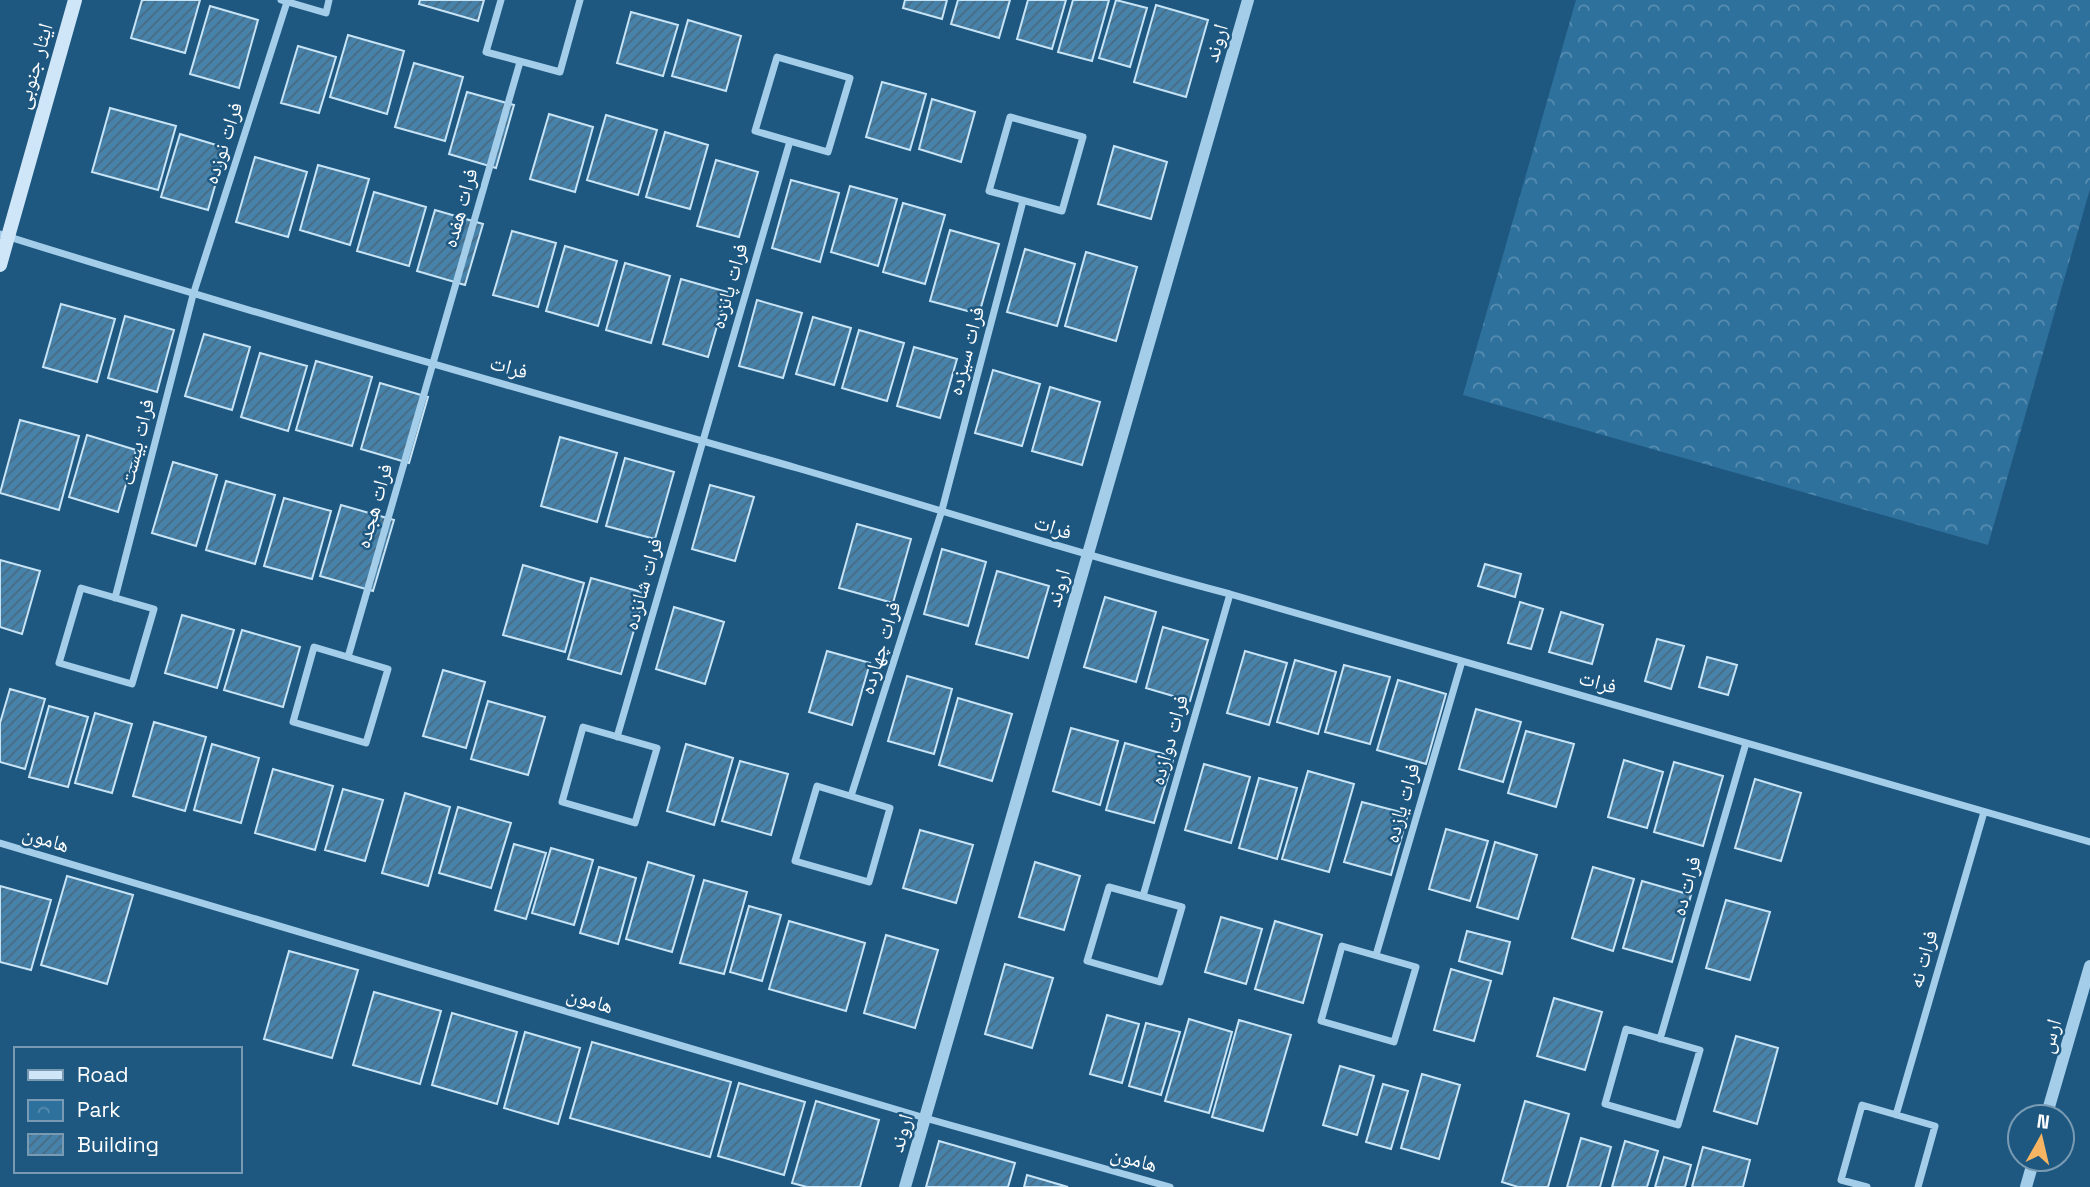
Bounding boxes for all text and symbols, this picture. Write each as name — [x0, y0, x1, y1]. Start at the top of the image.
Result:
street label: ایثار جنوبی — [8, 20, 59, 112]
street label: اروند — [1197, 21, 1234, 65]
street label: فرات نوزده — [197, 98, 248, 187]
street label: فرات هفده — [435, 165, 484, 251]
street label: فرات پانزده — [703, 240, 754, 332]
street label: فرات سیزده — [941, 303, 990, 398]
street label: فرات — [487, 348, 531, 385]
street label: فرات بیست — [113, 396, 160, 488]
street label: فرات هجده — [349, 460, 398, 551]
street label: فرات — [1031, 508, 1076, 545]
street label: فرات شانزده — [617, 535, 669, 633]
street label: اروند — [1039, 566, 1076, 610]
street label: فرات چهارده — [853, 598, 906, 698]
street label: فرات — [1576, 663, 1620, 700]
street label: فرات دوازده — [1143, 692, 1194, 788]
street label: فرات یازده — [1377, 760, 1426, 846]
street label: هامون — [19, 819, 73, 858]
street label: فرات ده — [1664, 853, 1707, 919]
street label: فرات نه — [1901, 927, 1944, 991]
street label: هامون — [563, 980, 617, 1019]
street label: ارس — [2032, 1016, 2067, 1056]
legend — [14, 1047, 242, 1173]
text: Road — [77, 1061, 129, 1088]
text: Park — [77, 1096, 121, 1123]
north arrow — [2006, 1103, 2076, 1173]
text: N — [2035, 1108, 2051, 1135]
street label: اروند — [882, 1111, 919, 1155]
text: Building — [77, 1131, 159, 1158]
street label: هامون — [1107, 1139, 1161, 1178]

